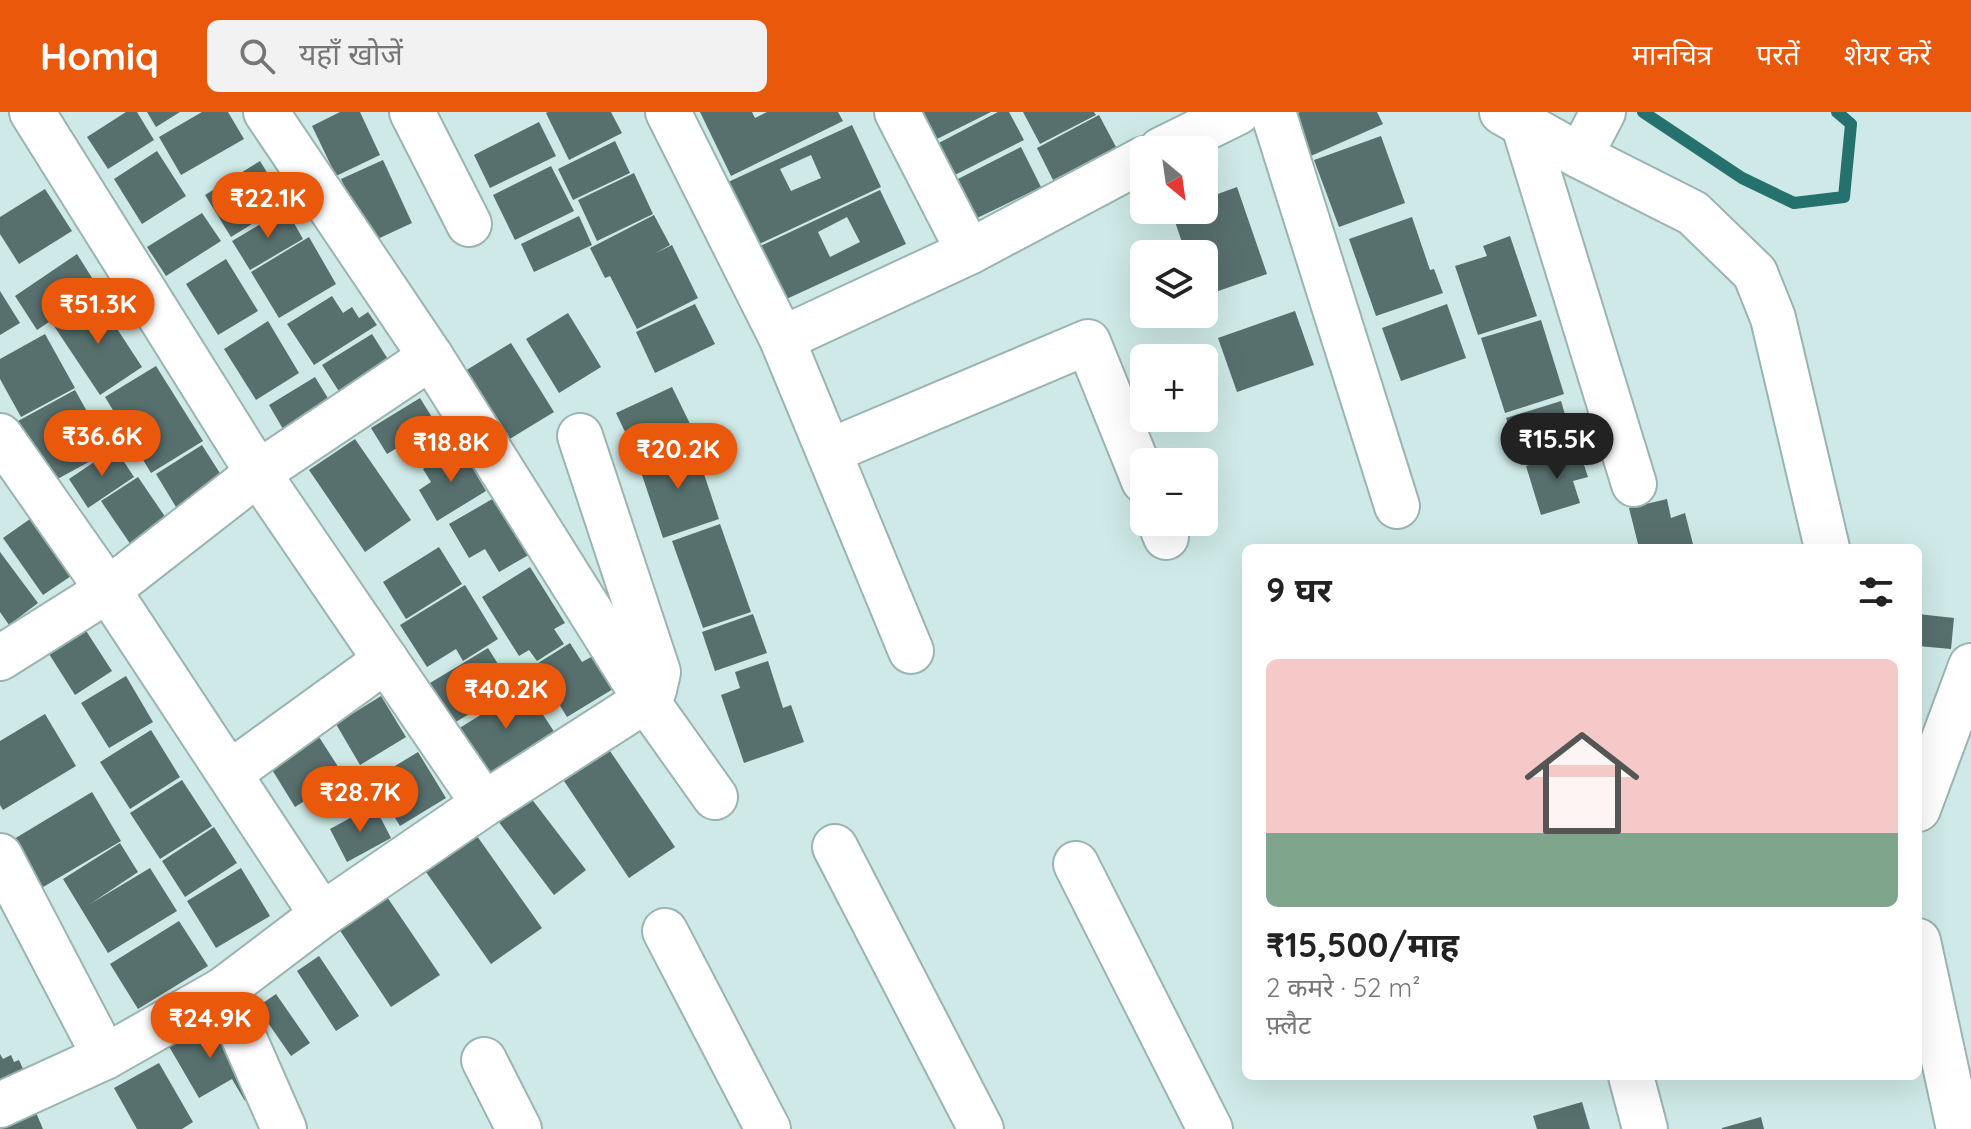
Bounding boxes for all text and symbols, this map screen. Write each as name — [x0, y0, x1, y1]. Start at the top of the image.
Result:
search box — [207, 20, 767, 92]
text: Homiq — [40, 32, 159, 80]
icon: search — [235, 34, 279, 78]
text: यहाँ खोजें — [299, 35, 403, 73]
text: मानचित्र — [1632, 37, 1712, 72]
text: परतें — [1756, 37, 1800, 72]
text: शेयर करें — [1844, 37, 1931, 72]
north arrow — [1130, 136, 1218, 224]
map controls — [1130, 136, 1218, 536]
pin: ₹22.1K — [203, 172, 333, 240]
text: ₹22.1K — [230, 181, 306, 214]
button: layers — [1130, 240, 1218, 328]
pin: ₹51.3K — [33, 278, 163, 346]
text: ₹51.3K — [60, 287, 136, 320]
button: + — [1130, 344, 1218, 432]
pin: ₹36.6K — [37, 410, 167, 478]
pin: ₹15.5K — [1492, 413, 1622, 481]
pin: ₹18.8K — [386, 416, 516, 484]
text: ₹36.6K — [62, 419, 142, 452]
text: ₹15.5K — [1519, 422, 1595, 455]
pin: ₹20.2K — [613, 423, 743, 491]
text: ₹18.8K — [413, 425, 489, 458]
text: ₹20.2K — [636, 432, 720, 465]
button: − — [1130, 448, 1218, 536]
text: 9 घर — [1266, 568, 1332, 611]
icon: filters — [1854, 570, 1898, 614]
pin: ₹40.2K — [441, 663, 571, 731]
text: ₹40.2K — [464, 672, 548, 705]
icon: home — [1510, 711, 1654, 855]
pin: ₹28.7K — [295, 766, 425, 834]
text: ₹28.7K — [319, 775, 401, 808]
text: ₹15,500/माह — [1266, 923, 1459, 966]
text: 2 कमरे · 52 m² — [1266, 971, 1421, 1004]
pin: ₹24.9K — [145, 992, 275, 1060]
text: ₹24.9K — [169, 1001, 251, 1034]
text: फ़्लैट — [1266, 1008, 1311, 1041]

